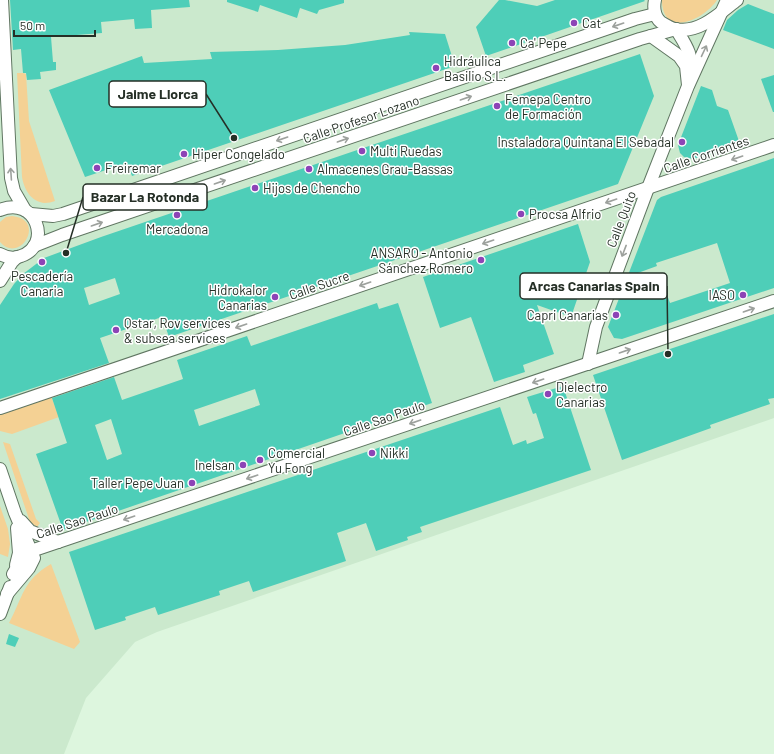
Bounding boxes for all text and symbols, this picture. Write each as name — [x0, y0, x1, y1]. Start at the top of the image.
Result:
scale bar — [14, 12, 95, 38]
place label: Cat — [582, 15, 601, 31]
text: 50 m — [20, 18, 45, 32]
marker: Cat — [569, 18, 579, 28]
one-way arrow — [611, 22, 624, 29]
place label: Ca' Pepe — [520, 35, 567, 51]
marker: Ca' Pepe — [507, 38, 517, 48]
one-way arrow — [701, 45, 708, 57]
place label: Hidráulica Basilio S.L. — [444, 53, 506, 84]
marker: Hidráulica Basilio S.L. — [431, 63, 441, 73]
callout: Jaime Llorca — [109, 81, 206, 107]
text: Jaime Llorca — [118, 85, 198, 102]
place label: Femepa Centro de Formación — [505, 91, 591, 122]
street label: Calle Profesor Lozano — [301, 92, 421, 146]
one-way arrow — [460, 94, 472, 102]
marker: Femepa Centro de Formación — [492, 101, 502, 111]
street label: Calle Corrientes — [661, 132, 751, 176]
place label: Instaladora Quintana El Sebadal — [497, 134, 674, 150]
one-way arrow — [277, 136, 289, 144]
one-way arrow — [336, 136, 349, 143]
marker: Instaladora Quintana El Sebadal — [677, 137, 687, 147]
place label: Multi Ruedas — [370, 143, 442, 159]
place label: Hiper Congelado — [192, 146, 285, 162]
marker: Multi Ruedas — [357, 146, 367, 156]
marker: Hiper Congelado — [179, 149, 189, 159]
one-way arrow — [731, 155, 744, 162]
place label: Freiremar — [105, 160, 161, 176]
place label: Almacenes Grau-Bassas — [317, 161, 453, 177]
marker: Freiremar — [92, 163, 102, 173]
marker: Almacenes Grau-Bassas — [304, 164, 314, 174]
one-way arrow — [7, 168, 14, 181]
one-way arrow — [213, 178, 226, 185]
place label: Hijos de Chencho — [263, 180, 360, 196]
marker: Hijos de Chencho — [250, 183, 260, 193]
callout: Bazar La Rotonda — [83, 184, 207, 210]
text: Bazar La Rotonda — [91, 188, 199, 205]
street label: Calle Quito — [603, 188, 639, 250]
one-way arrow — [605, 197, 617, 205]
place label: Procsa Alfrio — [529, 206, 601, 222]
marker: Procsa Alfrio — [516, 209, 526, 219]
marker: Mercadona — [172, 210, 182, 220]
one-way arrow — [90, 219, 102, 227]
place label: Mercadona — [146, 221, 208, 237]
one-way arrow — [482, 239, 494, 247]
one-way arrow — [620, 244, 628, 256]
place label: ANSARO - Antonio Sánchez Romero — [371, 245, 473, 276]
marker: ANSARO - Antonio Sánchez Romero — [476, 255, 486, 265]
marker: Pescadería Canaria — [37, 257, 47, 267]
street label: Calle Sucre — [287, 267, 351, 303]
place label: Pescadería Canaria — [11, 268, 73, 299]
callout: Arcas Canarias Spain — [520, 273, 667, 299]
text: Arcas Canarias Spain — [528, 277, 660, 294]
one-way arrow — [358, 281, 371, 288]
place label: Hidrokalor Canarias — [208, 282, 267, 313]
place label: IASO — [709, 287, 735, 303]
marker: IASO — [738, 290, 748, 300]
marker: Hidrokalor Canarias — [270, 292, 280, 302]
one-way arrow — [742, 305, 754, 313]
place label: Capri Canarias — [527, 307, 608, 323]
marker: Capri Canarias — [611, 310, 621, 320]
place label: Qstar, Rov services & subsea services — [124, 315, 231, 346]
one-way arrow — [235, 323, 248, 330]
marker: Qstar, Rov services & subsea services — [111, 325, 121, 335]
one-way arrow — [619, 347, 632, 354]
one-way arrow — [533, 377, 545, 385]
place label: Dielectro Canarias — [556, 379, 607, 410]
marker: Dielectro Canarias — [543, 389, 553, 399]
street label: Calle Sao Paulo — [341, 397, 427, 439]
one-way arrow — [409, 419, 422, 426]
place label: Comercial Yu Fong — [268, 445, 325, 476]
place label: Nikki — [380, 445, 408, 461]
marker: Nikki — [367, 448, 377, 458]
marker: Comercial Yu Fong — [255, 455, 265, 465]
place label: Inelsan — [195, 457, 235, 473]
marker: Inelsan — [238, 460, 248, 470]
one-way arrow — [246, 474, 259, 481]
place label: Taller Pepe Juan — [91, 475, 184, 491]
marker: Taller Pepe Juan — [187, 478, 197, 488]
street label: Calle Sao Paulo — [34, 500, 120, 542]
one-way arrow — [122, 515, 135, 522]

